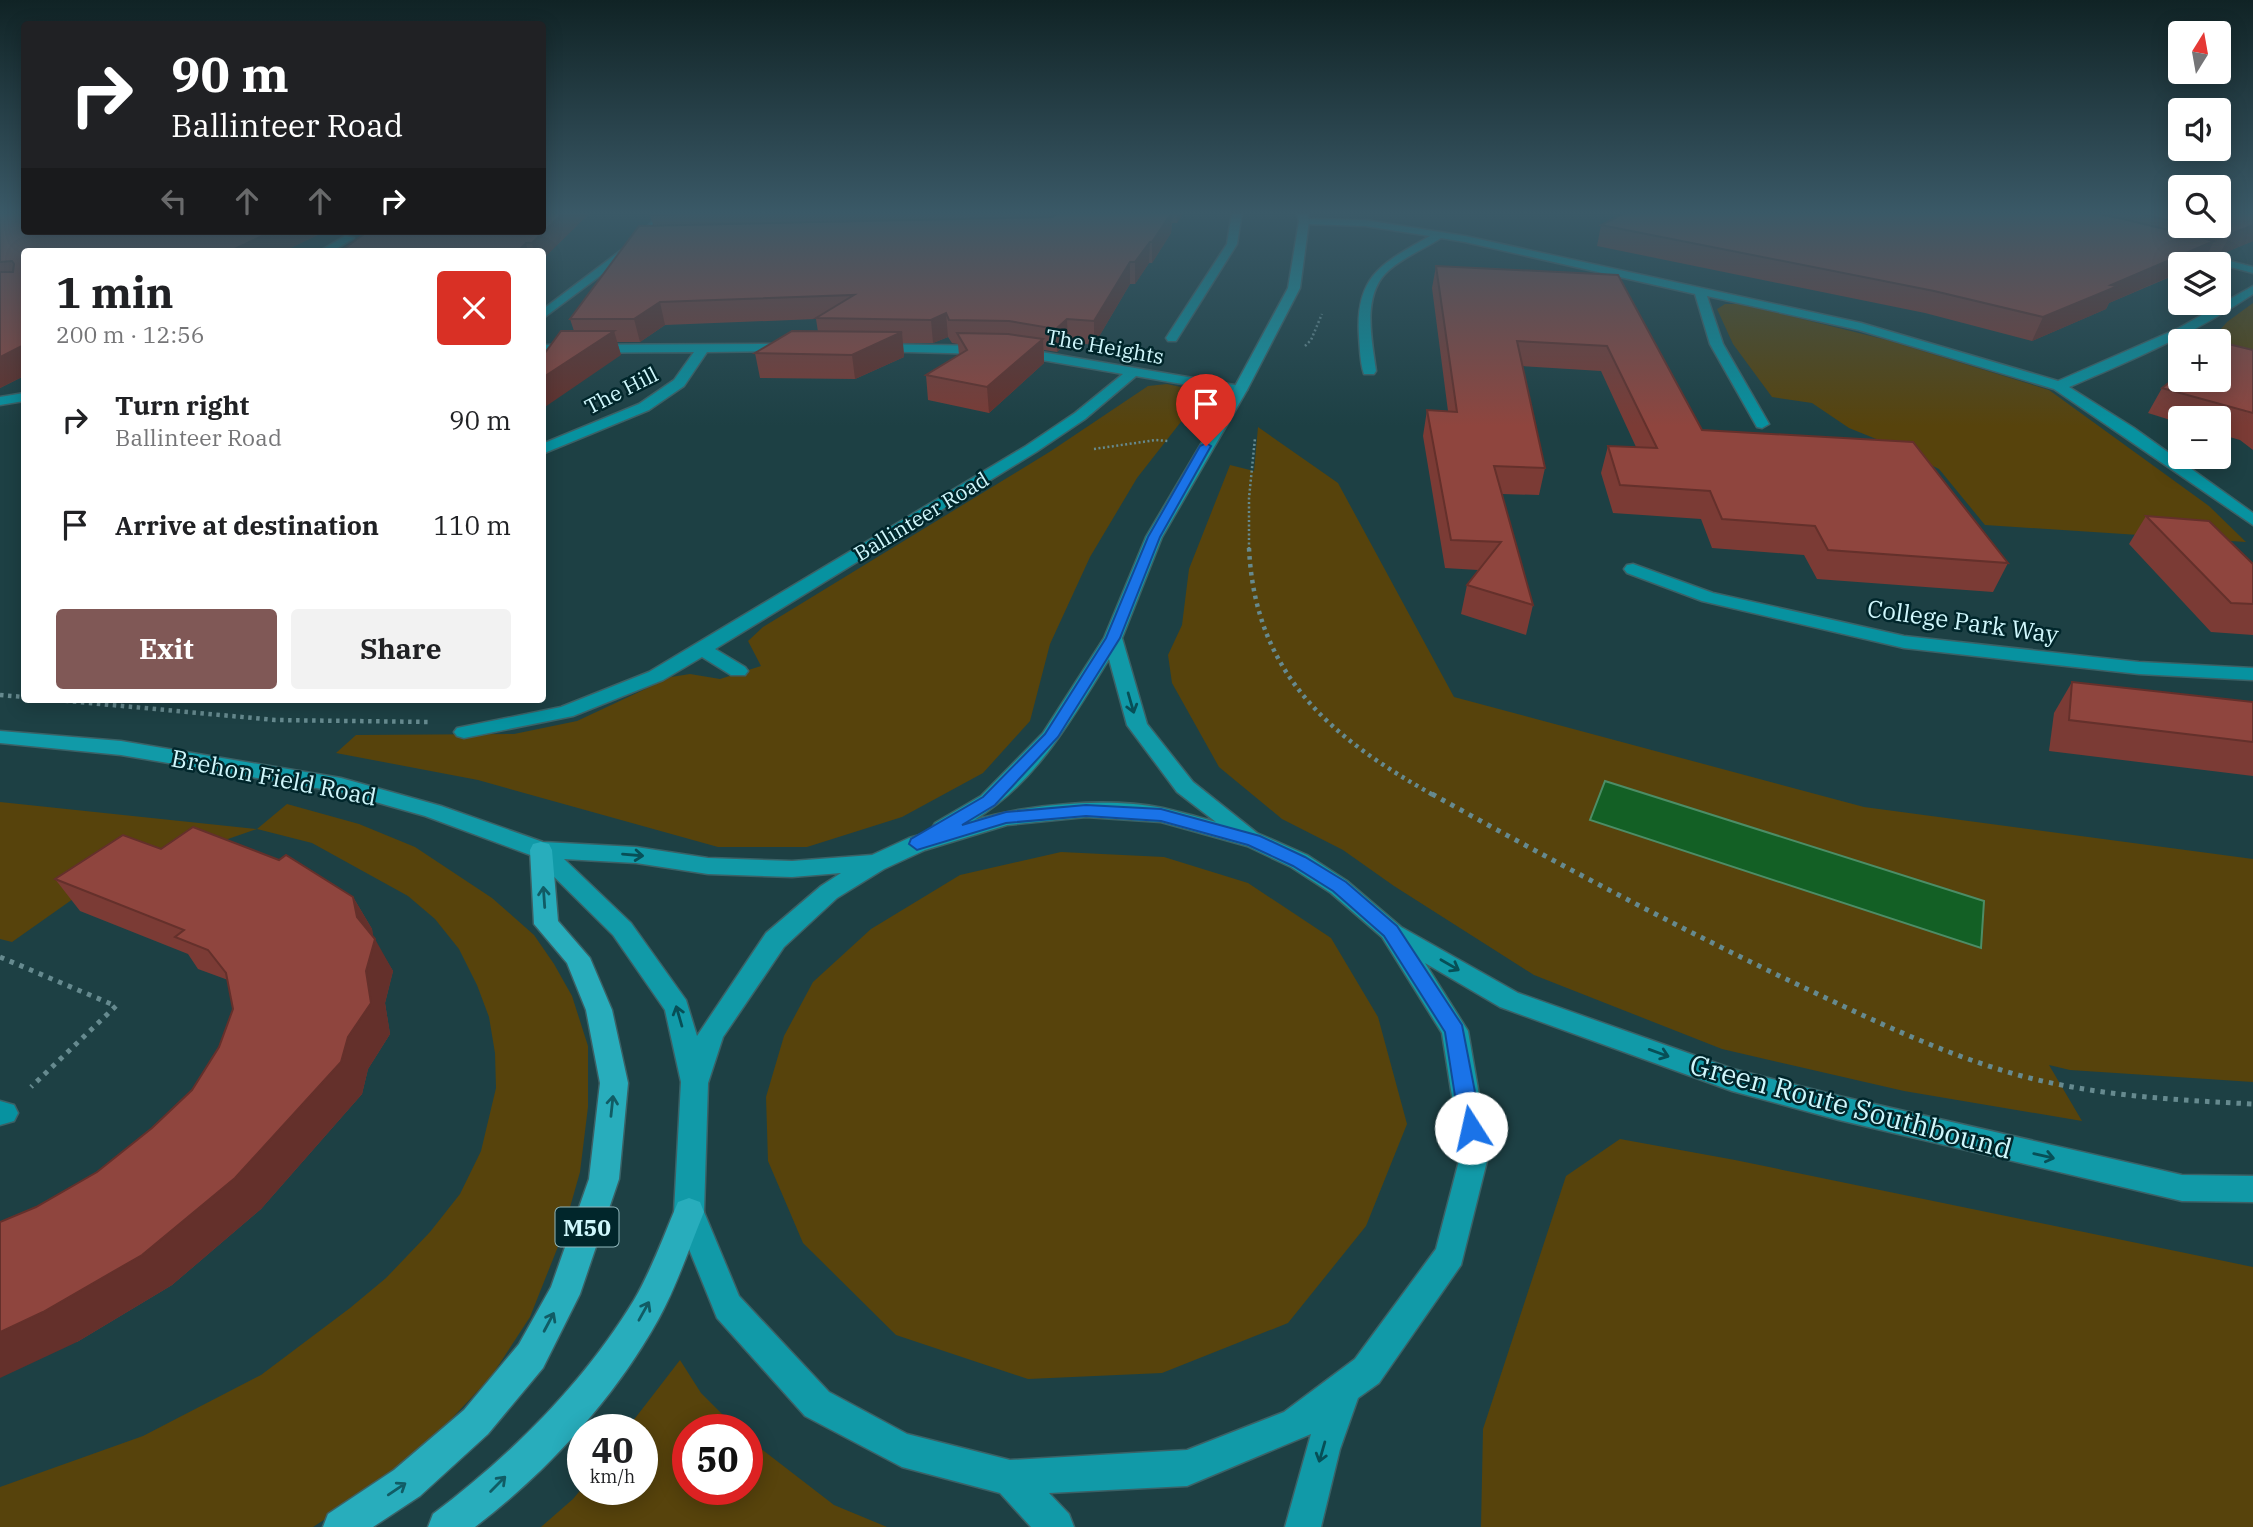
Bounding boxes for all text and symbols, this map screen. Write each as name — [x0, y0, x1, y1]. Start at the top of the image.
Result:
north arrow — [2168, 21, 2231, 84]
map controls — [2168, 21, 2231, 469]
text: 90 m — [171, 42, 289, 105]
icon: right — [56, 49, 147, 140]
button: sound — [2168, 98, 2231, 161]
text: Ballinteer Road — [171, 104, 403, 146]
button: search — [2168, 175, 2231, 238]
icon: left — [155, 182, 193, 220]
icon: ahead — [228, 182, 266, 220]
icon: ahead — [301, 182, 339, 220]
icon: right — [374, 182, 412, 220]
button: layers — [2168, 252, 2231, 315]
text: 1 min — [56, 265, 174, 320]
button: close — [437, 271, 511, 345]
text: 200 m · 12:56 — [56, 319, 205, 349]
street label: The Heights — [1044, 322, 1166, 370]
button: + — [2168, 329, 2231, 392]
street label: The Hill — [580, 360, 662, 420]
pin — [1176, 374, 1236, 446]
icon: arrive — [1187, 385, 1225, 423]
text: Turn right — [115, 388, 249, 422]
icon: right — [56, 401, 94, 439]
text: 90 m — [449, 403, 511, 437]
button: − — [2168, 406, 2231, 469]
text: Ballinteer Road — [115, 422, 282, 452]
street label: Ballinteer Road — [848, 465, 994, 567]
icon: arrive — [56, 506, 94, 544]
text: Arrive at destination — [115, 508, 379, 542]
text: 110 m — [433, 508, 511, 542]
street label: College Park Way — [1865, 592, 2061, 650]
button: Exit — [56, 609, 277, 689]
button: Share — [291, 609, 511, 689]
one-way arrow — [1126, 692, 1139, 714]
street label: Brehon Field Road — [169, 741, 379, 813]
one-way arrow — [622, 849, 644, 862]
one-way arrow — [537, 886, 550, 909]
one-way arrow — [1439, 958, 1459, 972]
one-way arrow — [671, 1006, 684, 1028]
street label: Green Route Southbound — [1686, 1045, 2016, 1167]
one-way arrow — [1647, 1048, 1669, 1061]
position arrow — [1434, 1091, 1508, 1165]
one-way arrow — [606, 1095, 619, 1117]
one-way arrow — [2032, 1149, 2055, 1163]
road number: M50 — [556, 1208, 618, 1246]
one-way arrow — [638, 1301, 652, 1321]
one-way arrow — [542, 1312, 556, 1333]
speed limit sign: 50 — [672, 1414, 763, 1505]
text: 40 — [591, 1427, 634, 1473]
one-way arrow — [1315, 1441, 1328, 1463]
text: km/h — [590, 1465, 635, 1488]
one-way arrow — [490, 1475, 507, 1492]
one-way arrow — [387, 1482, 406, 1496]

